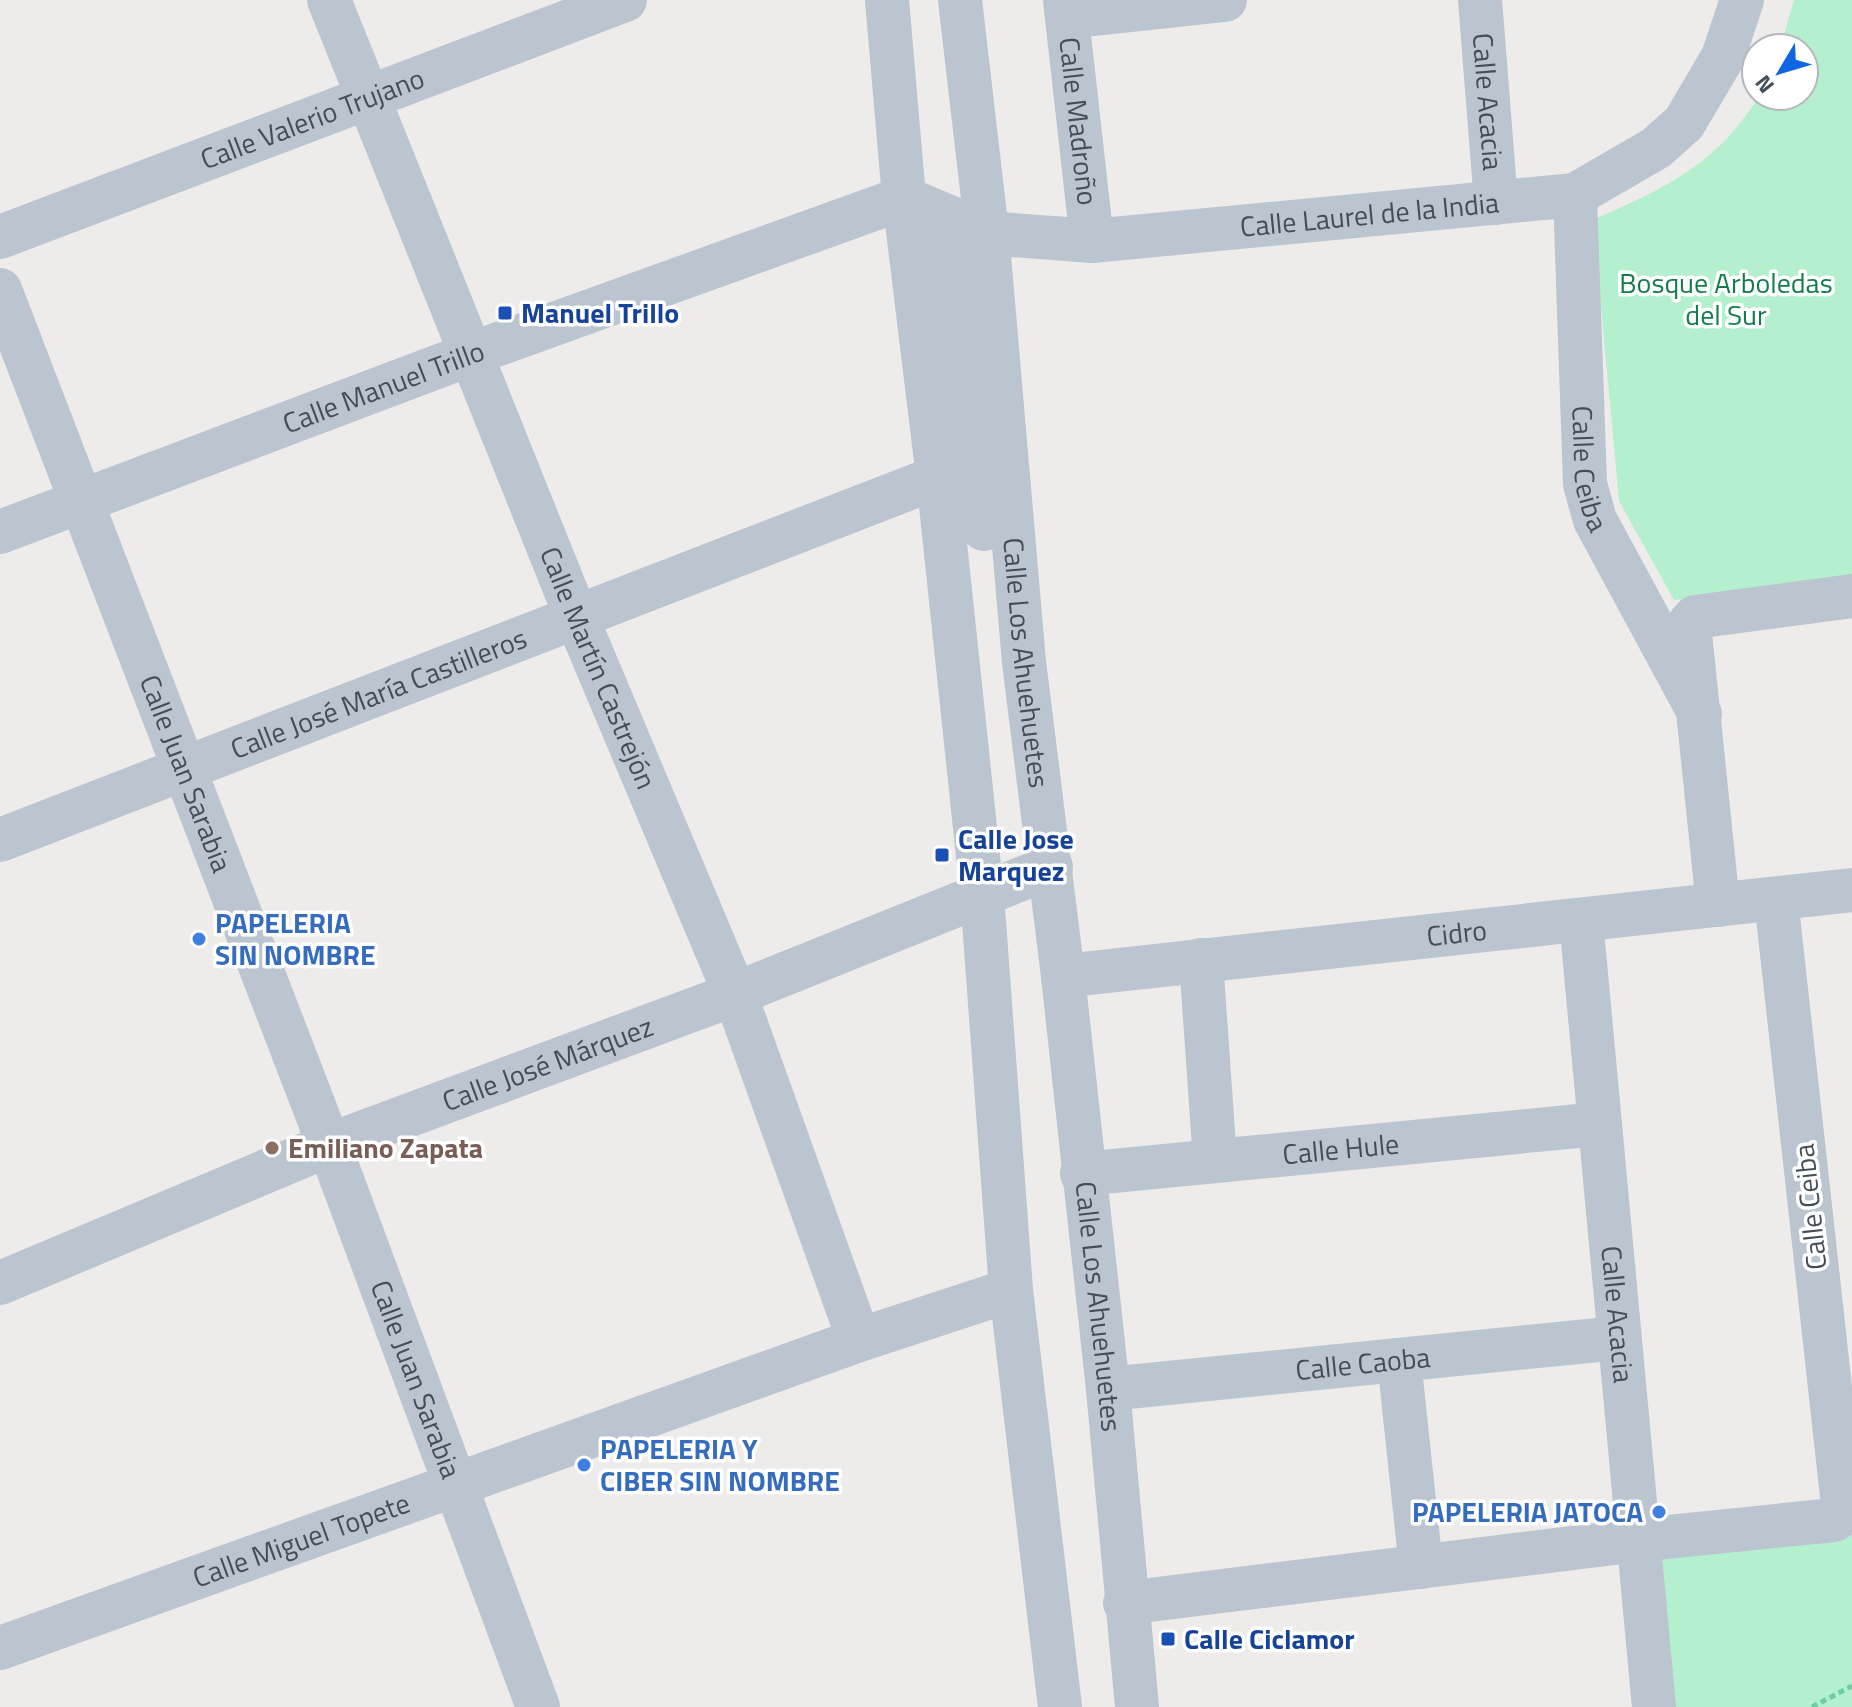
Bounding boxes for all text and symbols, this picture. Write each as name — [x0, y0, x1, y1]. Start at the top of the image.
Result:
street label: Calle Acacia — [1462, 31, 1515, 172]
north arrow — [1740, 32, 1820, 112]
street label: Calle Madroño — [1048, 35, 1110, 208]
street label: Calle Valerio Trujano — [194, 56, 430, 180]
text: N — [1746, 68, 1782, 101]
street label: Calle Laurel de la India — [1238, 180, 1501, 248]
park label: Bosque Arboledas del Sur — [1619, 261, 1833, 336]
place label: Manuel Trillo — [521, 291, 679, 334]
marker: Manuel Trillo — [496, 304, 514, 322]
street label: Calle Manuel Trillo — [276, 329, 490, 444]
street label: Calle Ceiba — [1561, 405, 1619, 539]
street label: Calle Los Ahuehuetes — [992, 536, 1061, 790]
street label: Calle Martín Castrejón — [529, 540, 668, 795]
street label: Calle José María Castilleros — [224, 616, 533, 770]
street label: Calle Juan Sarabia — [129, 668, 244, 878]
place label: Calle Jose Marquez — [958, 817, 1074, 892]
marker: Calle Jose Marquez — [933, 846, 951, 864]
place label: PAPELERIA SIN NOMBRE — [215, 901, 375, 976]
street label: Cidro — [1424, 908, 1489, 957]
marker: PAPELERIA SIN NOMBRE — [190, 930, 208, 948]
street label: Calle José Márquez — [436, 1004, 659, 1122]
street label: Calle Hule — [1280, 1121, 1401, 1176]
place label: Emiliano Zapata — [288, 1126, 483, 1169]
marker: Emiliano Zapata — [263, 1139, 281, 1157]
street label: Calle Ceiba — [1782, 1142, 1837, 1272]
street label: Calle Los Ahuehuetes — [1065, 1179, 1134, 1433]
street label: Calle Acacia — [1590, 1244, 1646, 1385]
street label: Calle Juan Sarabia — [360, 1274, 473, 1484]
street label: Calle Caoba — [1293, 1335, 1432, 1391]
place label: PAPELERIA Y CIBER SIN NOMBRE — [600, 1427, 840, 1502]
marker: PAPELERIA Y CIBER SIN NOMBRE — [575, 1456, 593, 1474]
street label: Calle Miguel Topete — [186, 1481, 416, 1598]
place label: PAPELERIA JATOCA — [1412, 1490, 1643, 1533]
marker: PAPELERIA JATOCA — [1650, 1503, 1668, 1521]
place label: Calle Ciclamor — [1184, 1617, 1355, 1660]
marker: Calle Ciclamor — [1159, 1630, 1177, 1648]

